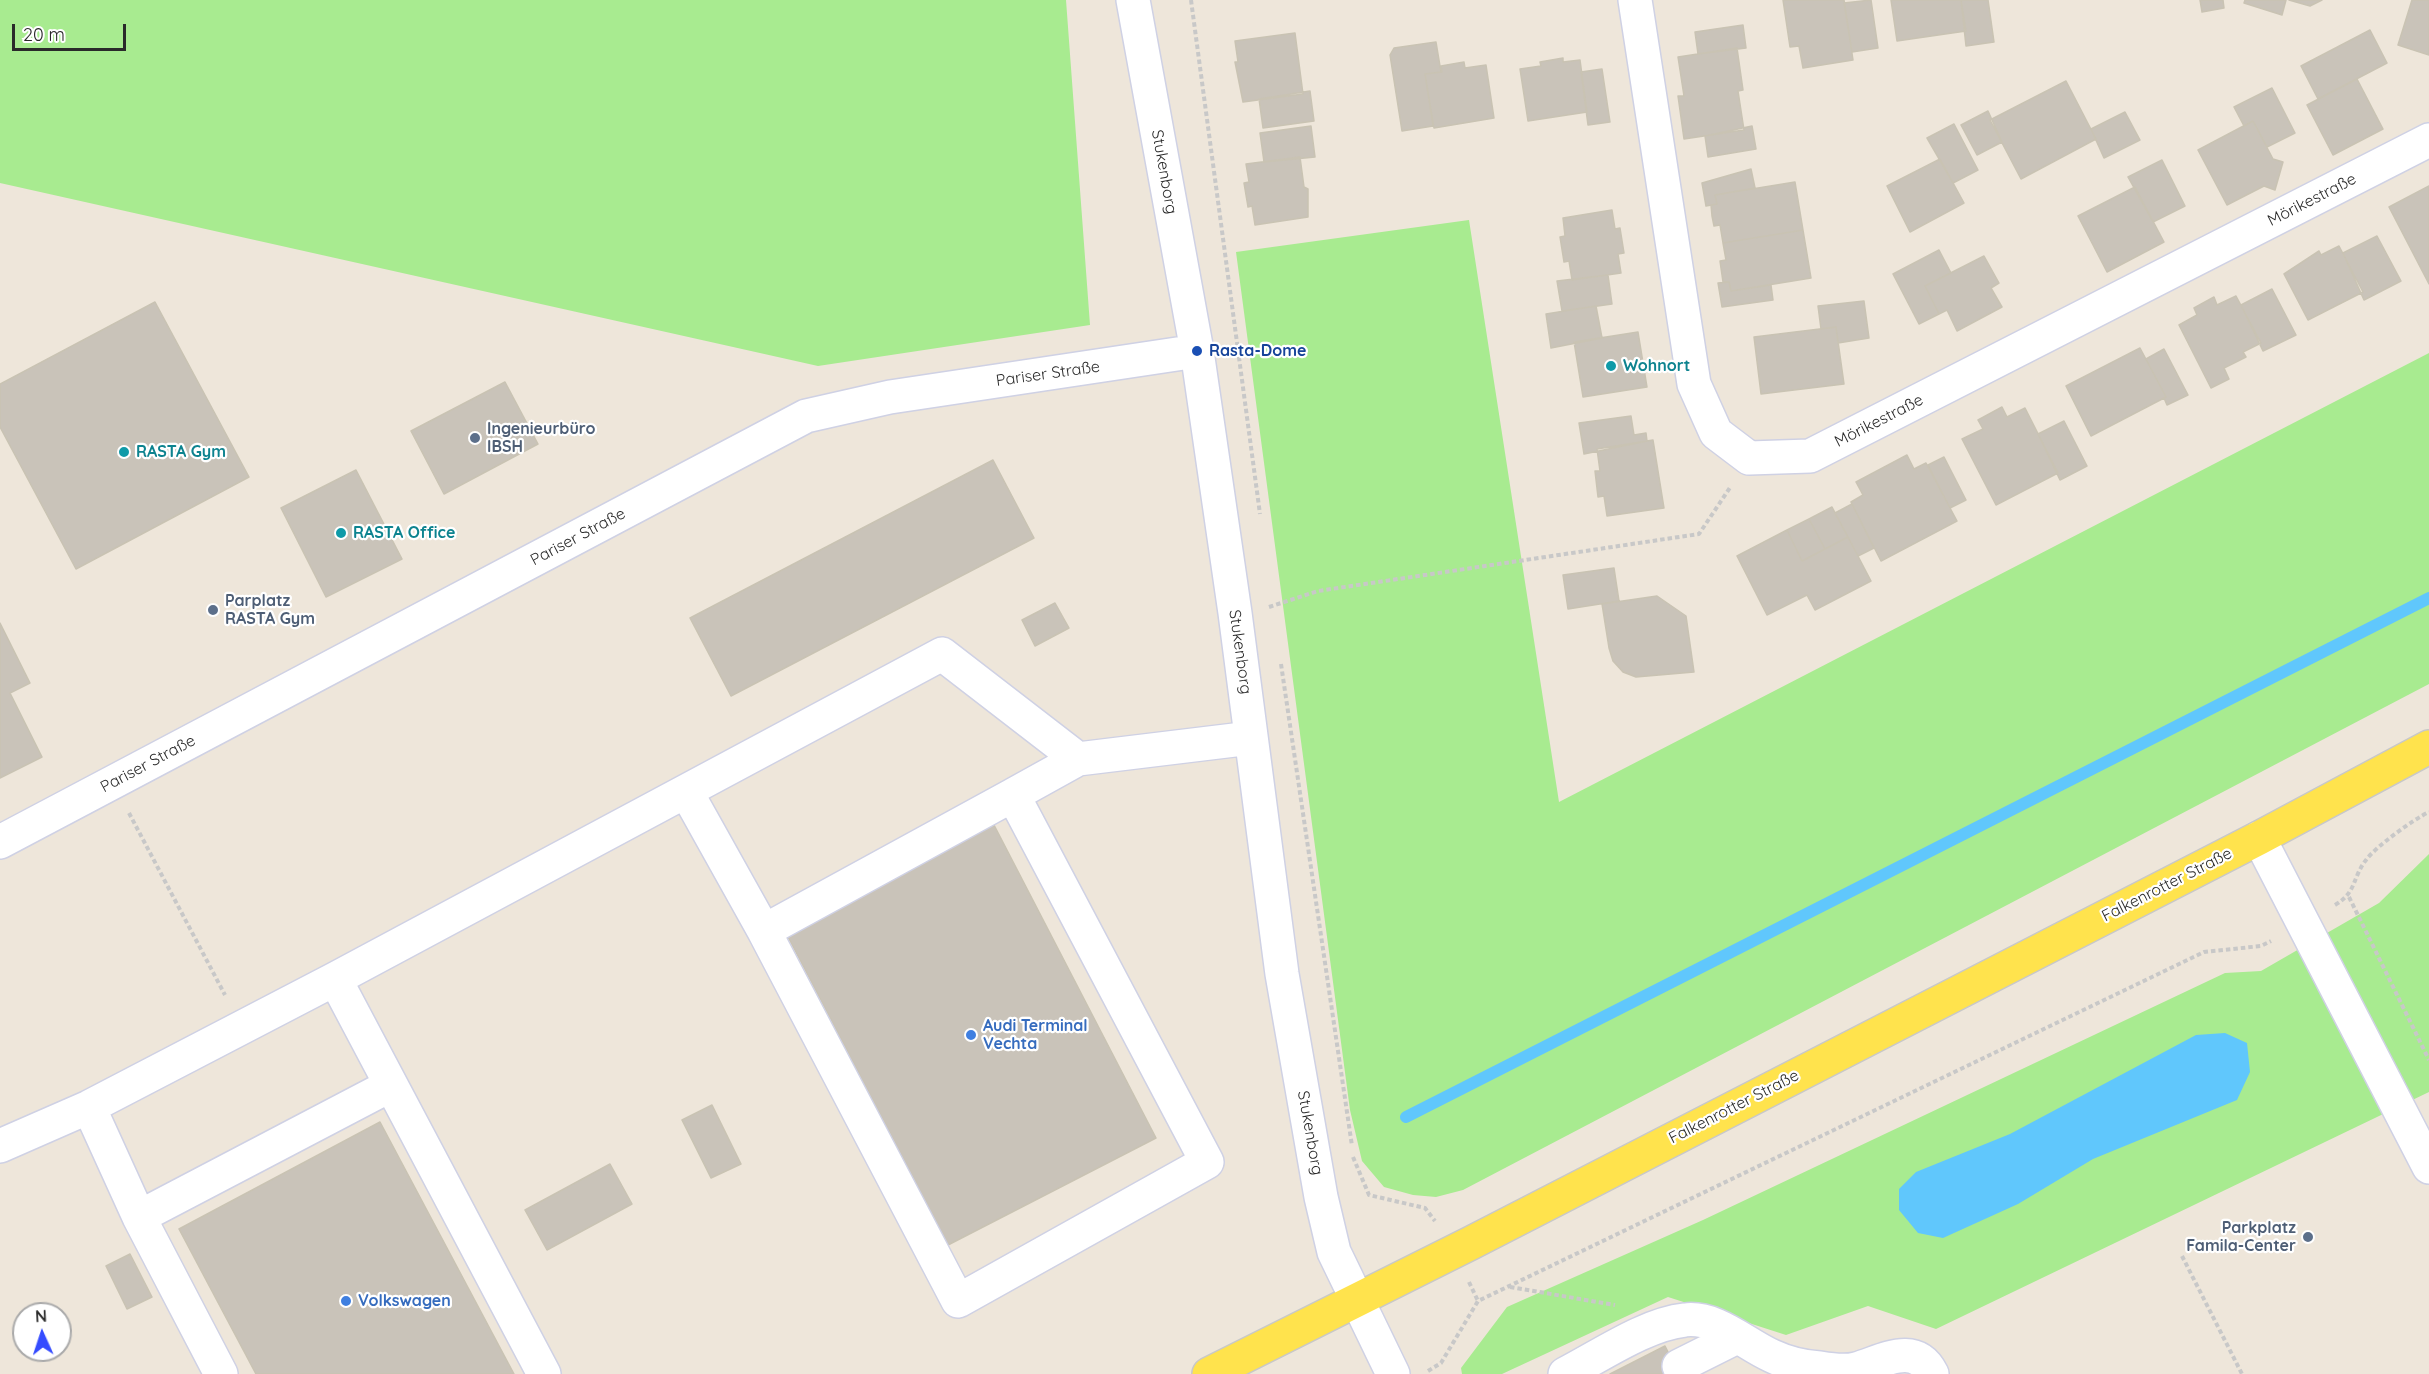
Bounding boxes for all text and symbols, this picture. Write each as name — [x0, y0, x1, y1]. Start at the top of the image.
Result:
scale bar — [15, 12, 129, 50]
text: 20 m — [23, 23, 65, 46]
street label: Stukenborg — [1147, 128, 1181, 216]
street label: Mörikestraße — [2264, 169, 2360, 231]
place label: Rasta-Dome — [1209, 341, 1306, 361]
marker: Rasta-Dome — [1190, 344, 1204, 358]
place label: Wohnort — [1623, 356, 1690, 376]
street label: Pariser Straße — [995, 357, 1101, 391]
marker: Wohnort — [1604, 359, 1618, 373]
street label: Mörikestraße — [1831, 390, 1927, 452]
place label: Ingenieurbüro IBSH — [487, 419, 595, 457]
marker: Ingenieurbüro IBSH — [468, 431, 482, 445]
place label: RASTA Gym — [136, 442, 226, 462]
marker: RASTA Gym — [117, 445, 131, 459]
street label: Pariser Straße — [527, 504, 629, 570]
place label: RASTA Office — [353, 523, 455, 543]
marker: RASTA Office — [334, 526, 348, 540]
place label: Parplatz RASTA Gym — [225, 591, 315, 629]
marker: Parplatz RASTA Gym — [206, 603, 220, 617]
street label: Stukenborg — [1225, 608, 1255, 696]
street label: Pariser Straße — [97, 731, 199, 797]
street label: Falkenrotter Straße — [2099, 844, 2235, 926]
place label: Audi Terminal Vechta — [983, 1016, 1088, 1054]
marker: Audi Terminal Vechta — [964, 1028, 978, 1042]
street label: Falkenrotter Straße — [1666, 1066, 1802, 1148]
street label: Stukenborg — [1293, 1089, 1327, 1177]
place label: Parkplatz Famila-Center — [2186, 1218, 2296, 1256]
marker: Parkplatz Famila-Center — [2301, 1230, 2315, 1244]
place label: Volkswagen — [358, 1291, 451, 1311]
marker: Volkswagen — [339, 1294, 353, 1308]
north arrow — [12, 1302, 72, 1362]
text: N — [35, 1306, 48, 1326]

